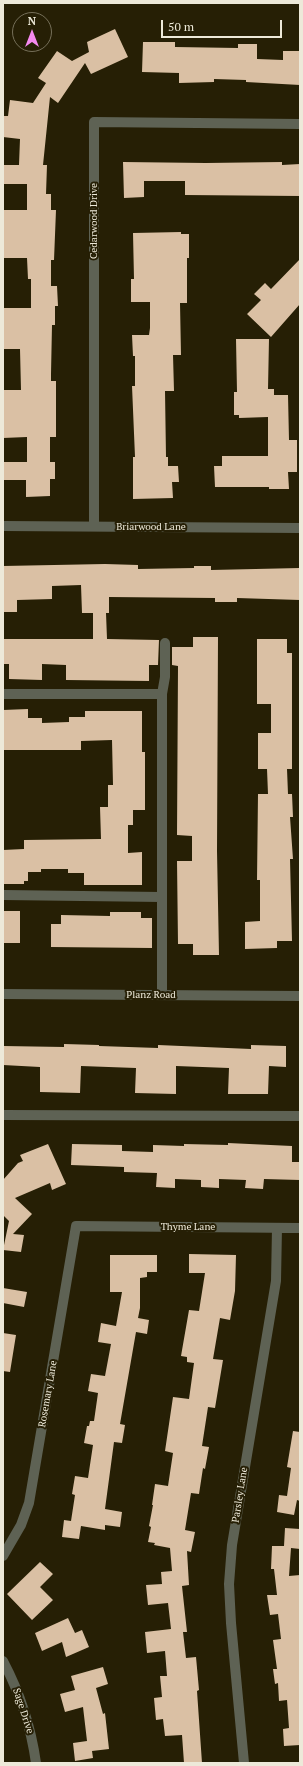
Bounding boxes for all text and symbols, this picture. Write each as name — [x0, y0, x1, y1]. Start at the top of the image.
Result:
north arrow — [12, 12, 52, 52]
scale bar — [163, 12, 284, 38]
text: N — [28, 14, 36, 28]
text: 50 m — [168, 19, 194, 34]
street label: Cedarwood Drive — [88, 183, 100, 259]
street label: Briarwood Lane — [116, 521, 186, 533]
street label: Planz Road — [126, 989, 176, 1001]
street label: Thyme Lane — [161, 1221, 215, 1233]
street label: Rosemary Lane — [36, 1360, 60, 1428]
street label: Parsley Lane — [230, 1466, 250, 1524]
street label: Sage Drive — [10, 1687, 36, 1735]

